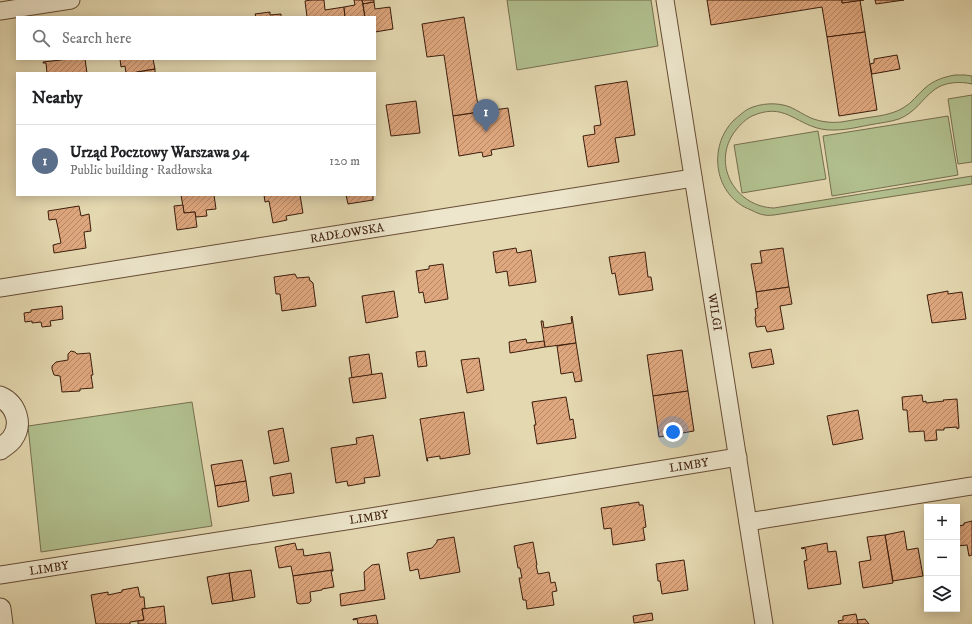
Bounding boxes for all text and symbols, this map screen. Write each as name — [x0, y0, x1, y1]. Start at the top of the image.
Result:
search box — [16, 16, 376, 60]
icon: search — [30, 27, 52, 49]
text: Search here — [62, 29, 131, 48]
text: Nearby — [32, 87, 82, 109]
pin: 1 — [473, 99, 499, 132]
text: Urząd Pocztowy Warszawa 94 — [70, 143, 249, 162]
text: 1 — [43, 153, 47, 169]
text: 120 m — [329, 153, 360, 169]
text: Public building · Radłowska — [70, 162, 212, 178]
street label: RADŁOWSKA — [309, 220, 386, 247]
street label: WILGI — [704, 291, 725, 332]
your location — [663, 422, 683, 442]
street label: LIMBY — [668, 455, 710, 476]
map controls — [924, 504, 960, 612]
button: + — [924, 504, 960, 540]
street label: LIMBY — [348, 507, 390, 528]
button: − — [924, 540, 960, 576]
street label: LIMBY — [28, 558, 70, 579]
button: layers — [924, 576, 960, 612]

